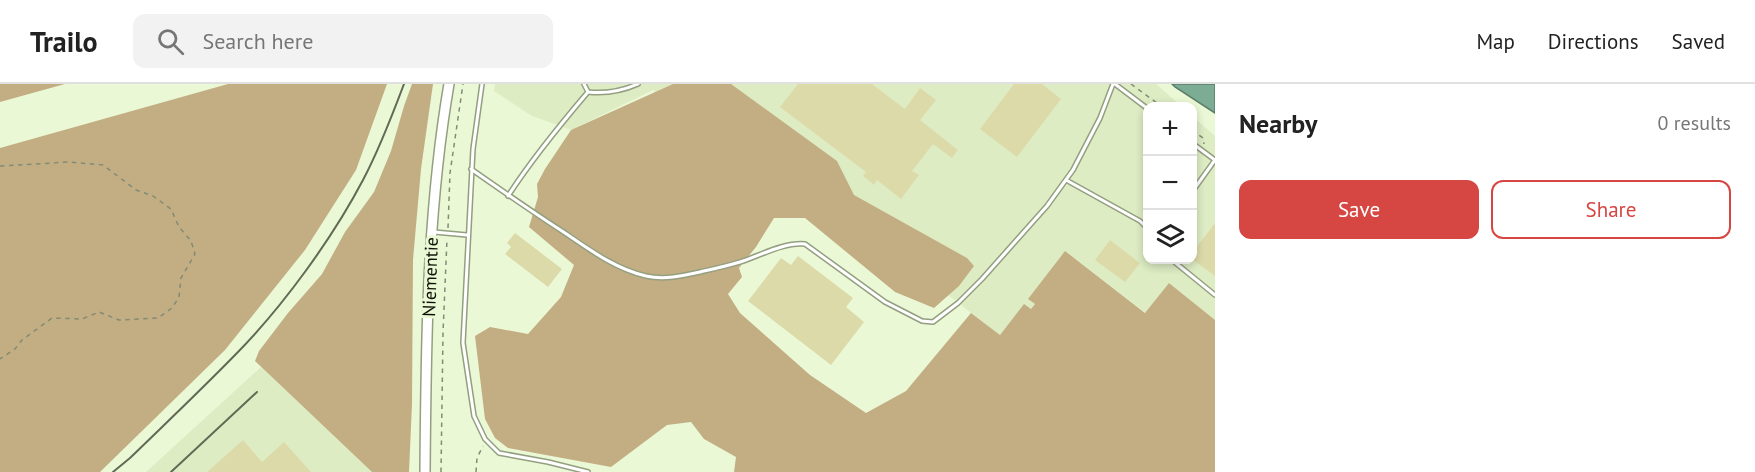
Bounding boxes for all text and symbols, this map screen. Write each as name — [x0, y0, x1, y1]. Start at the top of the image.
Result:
search box — [133, 14, 553, 68]
text: Trailo — [30, 23, 97, 60]
icon: search — [154, 25, 187, 58]
text: Search here — [202, 27, 313, 55]
text: Map — [1476, 28, 1515, 55]
text: Directions — [1548, 28, 1639, 55]
text: Saved — [1672, 28, 1725, 55]
map controls — [1143, 102, 1197, 264]
button: + — [1143, 102, 1197, 156]
text: Nearby — [1239, 107, 1317, 140]
text: 0 results — [1658, 110, 1731, 136]
button: − — [1143, 156, 1197, 210]
button: Save — [1239, 180, 1479, 239]
button: Share — [1491, 180, 1731, 239]
button: layers — [1143, 210, 1197, 264]
street label: Niementie — [417, 237, 443, 317]

